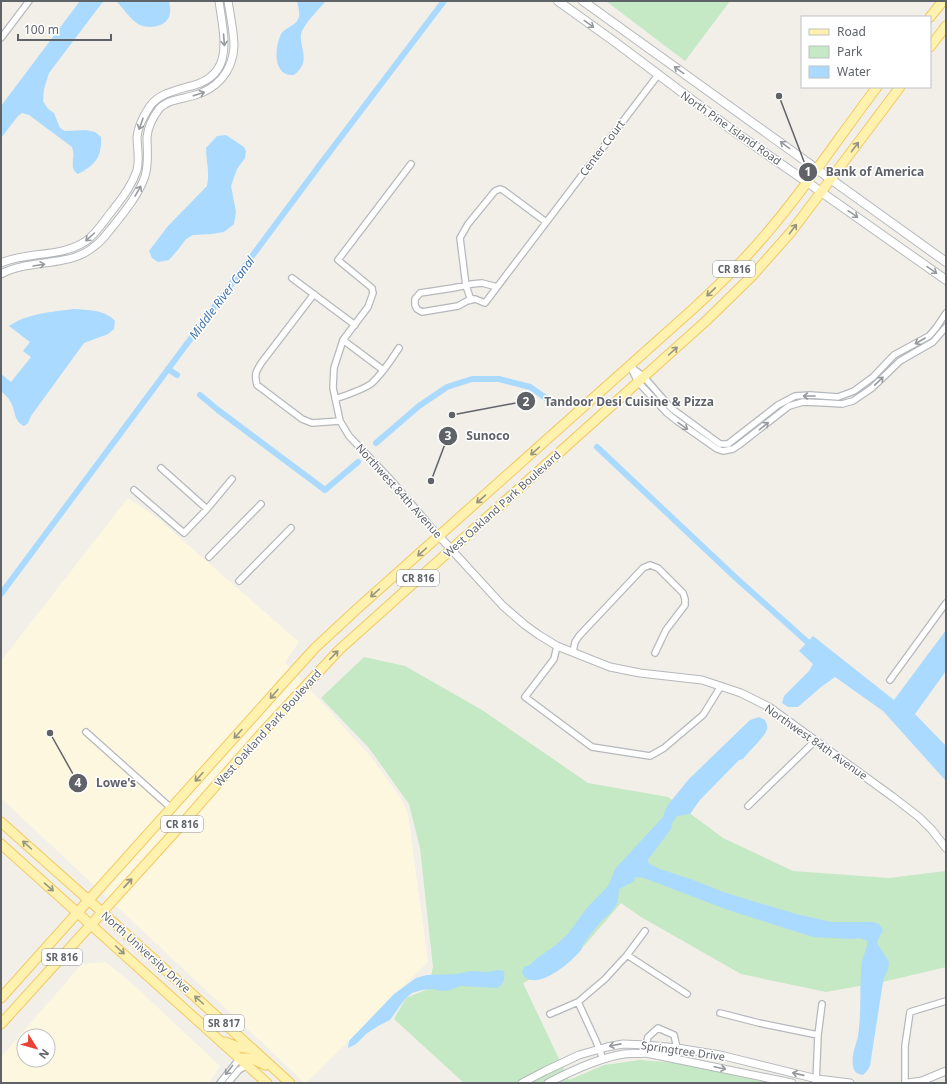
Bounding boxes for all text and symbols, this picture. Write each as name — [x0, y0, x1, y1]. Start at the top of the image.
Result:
scale bar — [18, 16, 111, 42]
legend — [801, 16, 931, 88]
one-way arrow — [584, 20, 595, 28]
text: 100 m — [24, 21, 59, 38]
text: Road — [837, 23, 866, 40]
one-way arrow — [221, 33, 228, 46]
text: Park — [837, 43, 863, 60]
text: Water — [837, 63, 871, 80]
one-way arrow — [674, 66, 685, 74]
street label: North Pine Island Road — [678, 87, 784, 168]
one-way arrow — [192, 90, 205, 97]
one-way arrow — [136, 117, 144, 129]
street label: Center Court — [576, 117, 628, 179]
one-way arrow — [780, 141, 791, 150]
one-way arrow — [850, 142, 859, 153]
callout: Bank of America — [798, 160, 932, 184]
text: 1 — [805, 163, 811, 180]
text: Bank of America — [826, 163, 924, 180]
one-way arrow — [134, 185, 142, 197]
one-way arrow — [847, 210, 858, 218]
one-way arrow — [789, 224, 797, 235]
one-way arrow — [84, 233, 95, 242]
water label: Middle River Canal — [185, 252, 259, 343]
one-way arrow — [32, 261, 45, 269]
road number: CR 816 — [713, 261, 755, 277]
one-way arrow — [927, 266, 938, 274]
one-way arrow — [706, 287, 716, 297]
one-way arrow — [914, 338, 926, 345]
one-way arrow — [668, 347, 678, 356]
one-way arrow — [874, 376, 884, 386]
callout: Tandoor Desi Cuisine & Pizza — [516, 389, 722, 413]
one-way arrow — [803, 392, 816, 400]
text: 2 — [523, 393, 530, 410]
text: Tandoor Desi Cuisine & Pizza — [544, 393, 714, 410]
one-way arrow — [759, 421, 769, 430]
one-way arrow — [677, 422, 688, 430]
callout: Sunoco — [438, 424, 518, 448]
text: 3 — [445, 427, 452, 444]
text: Sunoco — [466, 427, 510, 444]
street label: Northwest 84th Avenue — [353, 440, 446, 541]
one-way arrow — [530, 446, 540, 455]
street label: West Oakland Park Boulevard — [440, 447, 563, 560]
one-way arrow — [475, 494, 486, 503]
one-way arrow — [417, 547, 427, 556]
road number: CR 816 — [397, 570, 439, 586]
one-way arrow — [370, 589, 380, 598]
one-way arrow — [329, 650, 339, 660]
street label: West Oakland Park Boulevard — [211, 666, 324, 789]
one-way arrow — [269, 688, 278, 699]
street label: Northwest 84th Avenue — [762, 700, 871, 783]
one-way arrow — [233, 729, 242, 739]
callout: Lowe's — [68, 771, 144, 795]
one-way arrow — [194, 772, 204, 782]
text: 4 — [75, 774, 82, 791]
text: Lowe's — [96, 774, 136, 791]
road number: CR 816 — [161, 816, 203, 832]
one-way arrow — [22, 840, 32, 850]
one-way arrow — [124, 878, 133, 888]
one-way arrow — [44, 882, 54, 891]
street label: North University Drive — [99, 908, 194, 996]
one-way arrow — [115, 946, 125, 955]
road number: SR 816 — [42, 949, 82, 965]
one-way arrow — [194, 995, 204, 1005]
road number: SR 817 — [204, 1015, 244, 1031]
north arrow — [16, 1028, 56, 1068]
street label: Springtree Drive — [640, 1037, 726, 1064]
one-way arrow — [609, 1042, 622, 1050]
text: N — [36, 1046, 53, 1062]
one-way arrow — [713, 1064, 726, 1072]
one-way arrow — [225, 1065, 234, 1076]
one-way arrow — [792, 1070, 805, 1078]

